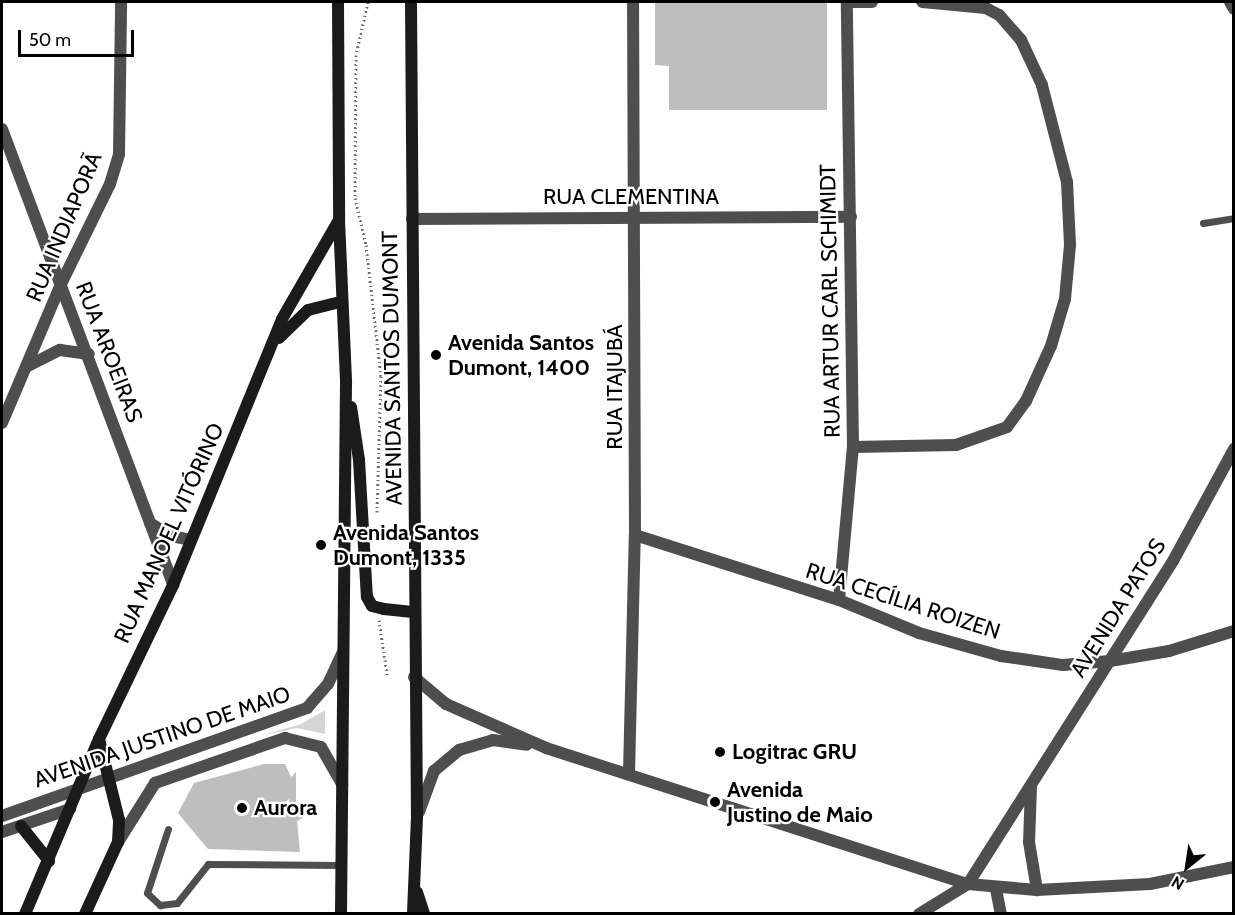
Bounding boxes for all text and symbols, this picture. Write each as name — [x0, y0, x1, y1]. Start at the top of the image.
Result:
scale bar — [21, 18, 136, 56]
text: 50 m — [29, 29, 71, 51]
street label: RUA INDIAPORÃ — [21, 148, 107, 306]
street label: RUA ARTUR CARL SCHIMIDT — [814, 164, 846, 438]
street label: RUA CLEMENTINA — [543, 184, 719, 210]
street label: AVENIDA SANTOS DUMONT — [376, 230, 408, 506]
street label: RUA AROEIRAS — [70, 278, 148, 426]
street label: RUA ITAJUBÁ — [602, 324, 628, 450]
place label: Avenida Santos Dumont, 1400 — [448, 329, 594, 380]
marker: Avenida Santos Dumont, 1400 — [429, 348, 443, 362]
street label: RUA MANOEL VITÓRINO — [109, 419, 229, 647]
place label: Avenida Santos Dumont, 1335 — [333, 519, 479, 570]
street label: AVENIDA PATOS — [1065, 534, 1171, 682]
marker: Avenida Santos Dumont, 1335 — [314, 538, 328, 552]
street label: RUA CECÍLIA ROIZEN — [803, 557, 1003, 645]
street label: AVENIDA JUSTINO DE MAIO — [30, 681, 294, 793]
place label: Logitrac GRU — [732, 739, 857, 765]
marker: Logitrac GRU — [713, 745, 727, 759]
place label: Avenida Justino de Maio — [727, 776, 873, 828]
place label: Aurora — [254, 795, 317, 821]
marker: Avenida Justino de Maio — [708, 795, 722, 809]
marker: Aurora — [235, 801, 249, 815]
north arrow — [1157, 837, 1217, 897]
text: N — [1168, 872, 1187, 894]

